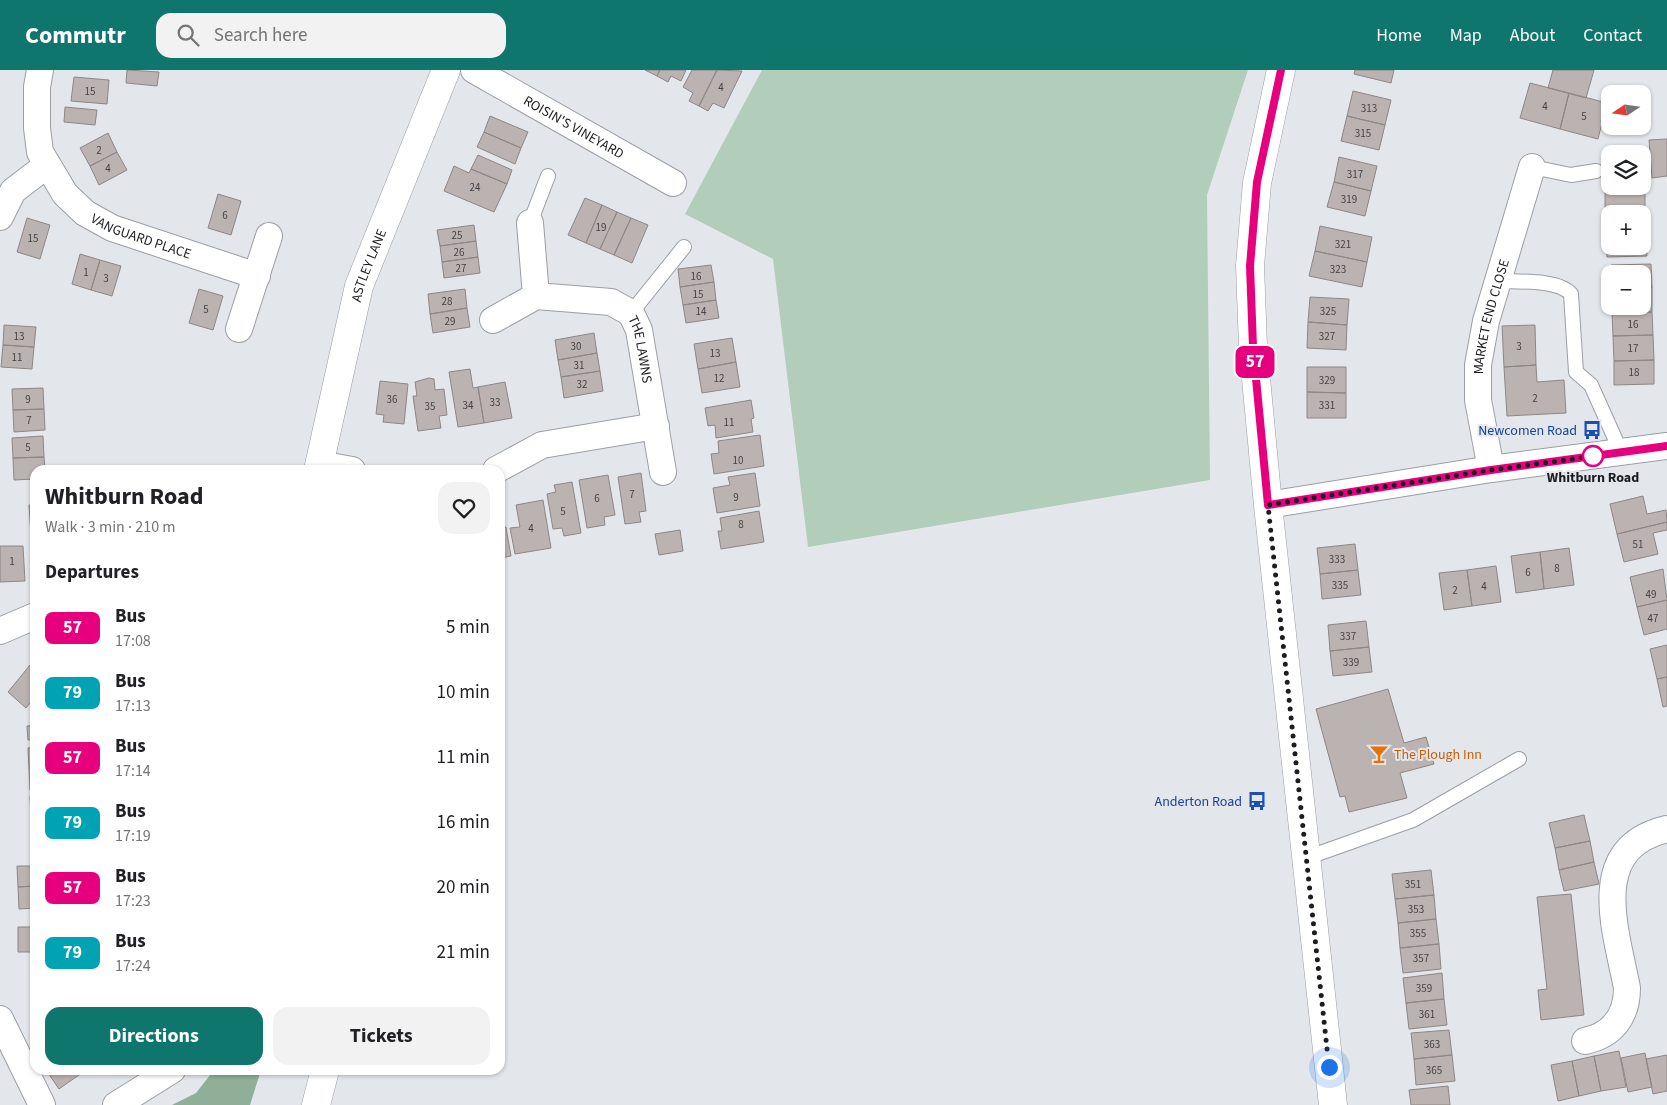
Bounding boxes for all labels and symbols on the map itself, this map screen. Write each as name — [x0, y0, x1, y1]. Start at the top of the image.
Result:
house number: 4 — [718, 80, 724, 95]
house number: 15 — [85, 84, 95, 99]
north arrow — [1601, 85, 1651, 135]
street label: ROISIN'S VINEYARD — [519, 91, 628, 164]
house number: 4 — [1542, 99, 1548, 114]
house number: 313 — [1361, 101, 1377, 116]
house number: 5 — [1581, 109, 1587, 124]
house number: 315 — [1355, 126, 1371, 141]
house number: 2 — [96, 143, 102, 158]
house number: 4 — [105, 161, 111, 176]
house number: 317 — [1347, 167, 1363, 182]
house number: 24 — [470, 180, 481, 195]
house number: 319 — [1341, 192, 1357, 207]
house number: 6 — [222, 208, 228, 223]
street label: VANGUARD PLACE — [87, 209, 194, 265]
house number: 19 — [596, 220, 606, 235]
street label: ASTLEY LANE — [347, 226, 392, 304]
house number: 25 — [452, 228, 462, 243]
house number: 15 — [28, 231, 38, 246]
house number: 321 — [1335, 237, 1351, 252]
house number: 26 — [454, 245, 465, 260]
street label: MARKET END CLOSE — [1469, 257, 1515, 374]
house number: 27 — [456, 261, 466, 276]
house number: 323 — [1330, 262, 1346, 277]
house number: 1 — [83, 265, 89, 280]
house number: 16 — [691, 269, 702, 284]
house number: 3 — [103, 271, 109, 286]
house number: 15 — [693, 287, 703, 302]
house number: 28 — [442, 294, 453, 309]
house number: 5 — [203, 302, 209, 317]
house number: 14 — [696, 304, 707, 319]
house number: 325 — [1320, 304, 1336, 319]
street label: THE LAWNS — [623, 312, 657, 385]
house number: 29 — [445, 314, 455, 329]
house number: 16 — [1628, 317, 1639, 332]
house number: 13 — [14, 329, 24, 344]
house number: 327 — [1319, 329, 1335, 344]
house number: 30 — [571, 339, 581, 354]
house number: 3 — [1516, 339, 1522, 354]
house number: 17 — [1628, 341, 1638, 356]
house number: 13 — [710, 346, 720, 361]
line badge: 57 — [1232, 346, 1278, 378]
house number: 11 — [12, 350, 22, 365]
house number: 31 — [574, 358, 584, 373]
house number: 18 — [1629, 365, 1640, 380]
house number: 12 — [714, 371, 724, 386]
house number: 329 — [1319, 373, 1335, 388]
house number: 32 — [577, 377, 587, 392]
house number: 2 — [1532, 391, 1538, 406]
house number: 9 — [25, 392, 31, 407]
house number: 36 — [387, 392, 398, 407]
house number: 33 — [490, 395, 500, 410]
house number: 34 — [463, 398, 474, 413]
house number: 331 — [1319, 398, 1335, 413]
house number: 35 — [425, 399, 435, 414]
house number: 7 — [26, 413, 32, 428]
house number: 11 — [724, 415, 734, 430]
bus stop icon: Newcomen Road — [1581, 419, 1603, 441]
place label: Newcomen Road — [1478, 421, 1577, 441]
house number: 5 — [25, 440, 31, 455]
marker: Whitburn Road — [1582, 445, 1604, 467]
house number: 10 — [733, 453, 743, 468]
place label: Whitburn Road — [1547, 468, 1639, 488]
house number: 7 — [629, 487, 635, 502]
house number: 9 — [733, 490, 739, 505]
house number: 6 — [594, 491, 600, 506]
house number: 5 — [560, 504, 566, 519]
house number: 8 — [738, 517, 744, 532]
house number: 4 — [528, 521, 534, 536]
house number: 51 — [1633, 537, 1643, 552]
house number: 333 — [1329, 552, 1345, 567]
house number: 1 — [9, 554, 15, 569]
house number: 8 — [1554, 561, 1560, 576]
house number: 6 — [1525, 565, 1531, 580]
house number: 335 — [1332, 578, 1348, 593]
house number: 4 — [1481, 579, 1487, 594]
house number: 2 — [1452, 583, 1458, 598]
house number: 49 — [1646, 587, 1656, 602]
house number: 47 — [1648, 611, 1658, 626]
house number: 337 — [1340, 629, 1356, 644]
house number: 339 — [1343, 655, 1359, 670]
bar icon: The Plough Inn — [1368, 743, 1390, 765]
place label: The Plough Inn — [1394, 745, 1482, 765]
bus stop icon: Anderton Road — [1246, 790, 1268, 812]
place label: Anderton Road — [1155, 792, 1242, 812]
house number: 351 — [1405, 877, 1421, 892]
house number: 353 — [1408, 902, 1424, 917]
house number: 355 — [1410, 926, 1426, 941]
house number: 357 — [1413, 951, 1429, 966]
house number: 359 — [1416, 981, 1432, 996]
house number: 361 — [1419, 1007, 1435, 1022]
house number: 363 — [1424, 1037, 1440, 1052]
your location — [1317, 1055, 1342, 1080]
house number: 365 — [1426, 1063, 1442, 1078]

